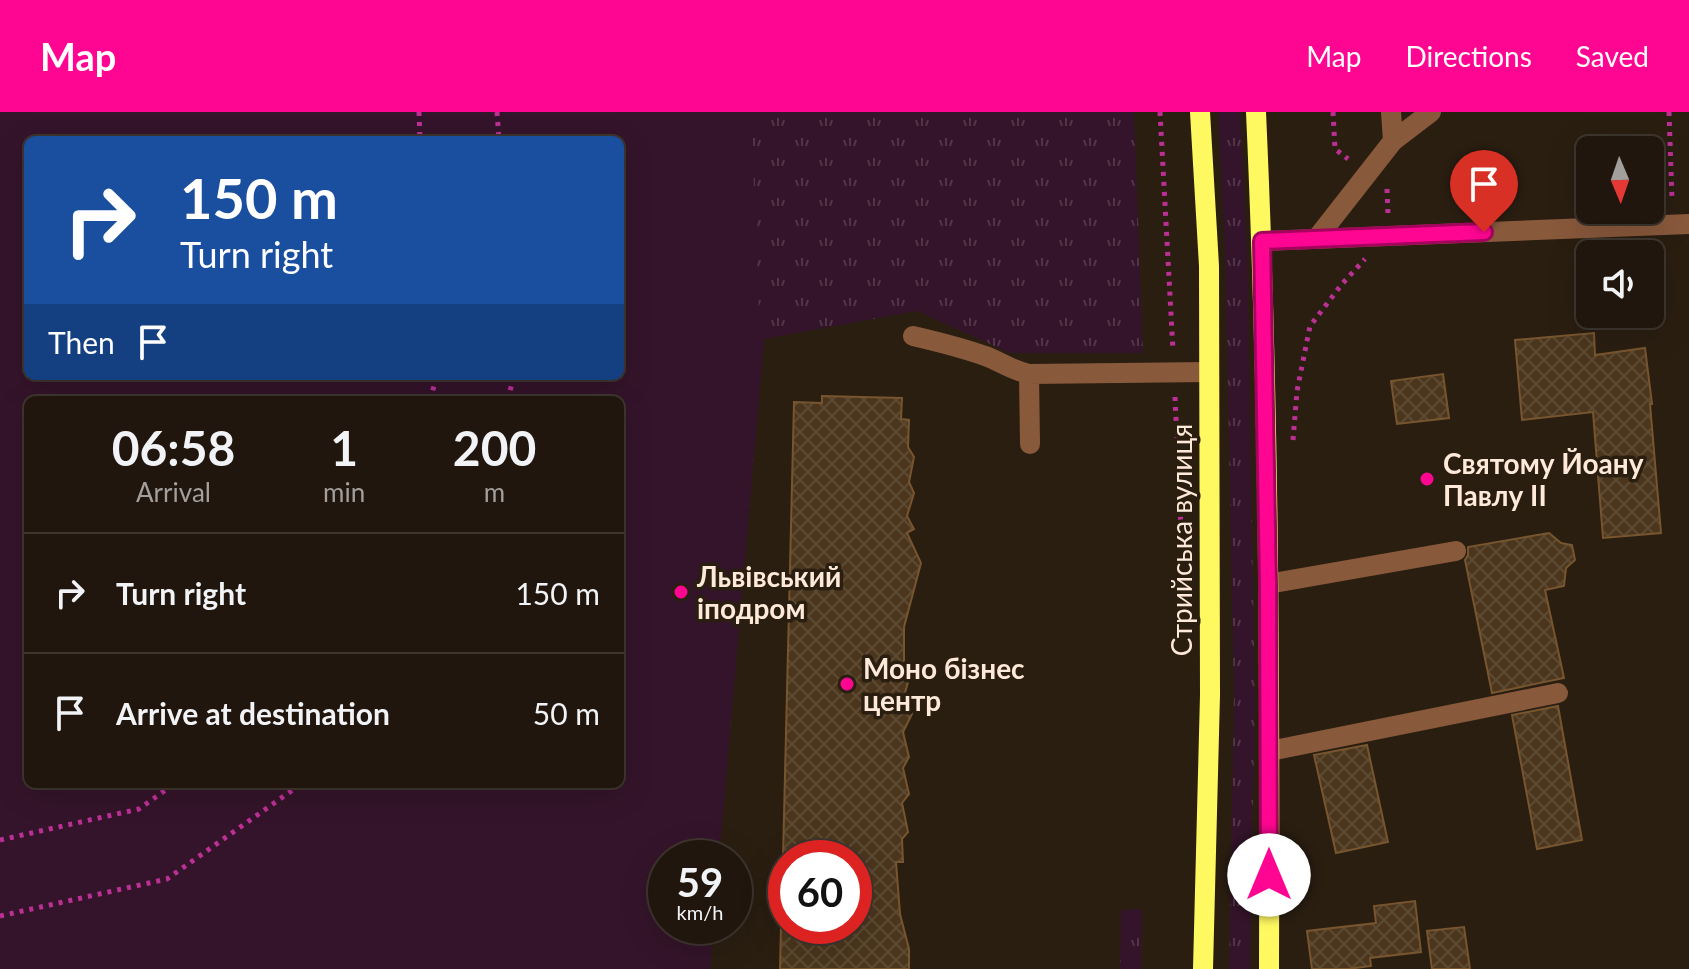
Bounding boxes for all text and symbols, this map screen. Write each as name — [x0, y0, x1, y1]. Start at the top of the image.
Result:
text: Map — [40, 33, 116, 79]
text: Map — [1306, 39, 1361, 73]
text: Directions — [1405, 39, 1532, 73]
text: Saved — [1576, 39, 1649, 73]
north arrow — [1576, 136, 1664, 224]
map controls — [1576, 136, 1664, 328]
pin — [1450, 150, 1518, 232]
icon: arrive — [1462, 162, 1506, 206]
text: 150 m — [180, 164, 338, 231]
icon: right — [48, 168, 152, 272]
text: Turn right — [180, 232, 333, 276]
button: sound — [1576, 240, 1664, 328]
icon: arrive — [131, 320, 175, 364]
text: Then — [48, 324, 115, 360]
text: 06:58 — [112, 419, 235, 476]
text: 1 — [330, 419, 358, 476]
text: 200 — [453, 419, 536, 476]
street label: Стрийська вулиця — [1164, 424, 1198, 656]
place label: Святому Йоану Павлу ІІ — [1443, 446, 1644, 512]
marker: Святому Йоану Павлу ІІ — [1418, 470, 1436, 488]
text: Arrival — [136, 476, 211, 508]
text: min — [323, 476, 365, 508]
text: m — [484, 476, 505, 508]
place label: Львівський іподром — [696, 559, 841, 625]
icon: right — [48, 571, 92, 615]
text: Turn right — [116, 575, 246, 611]
text: 150 m — [515, 575, 600, 611]
marker: Львівський іподром — [672, 583, 690, 601]
place label: Моно бізнес центр — [863, 651, 1025, 717]
marker: Моно бізнес центр — [838, 675, 856, 693]
icon: arrive — [48, 691, 92, 735]
text: Arrive at destination — [116, 695, 390, 731]
text: 50 m — [533, 695, 600, 731]
position arrow — [1227, 833, 1311, 917]
speed limit sign: 60 — [768, 840, 872, 944]
text: 59 — [677, 858, 723, 906]
text: km/h — [677, 900, 723, 924]

